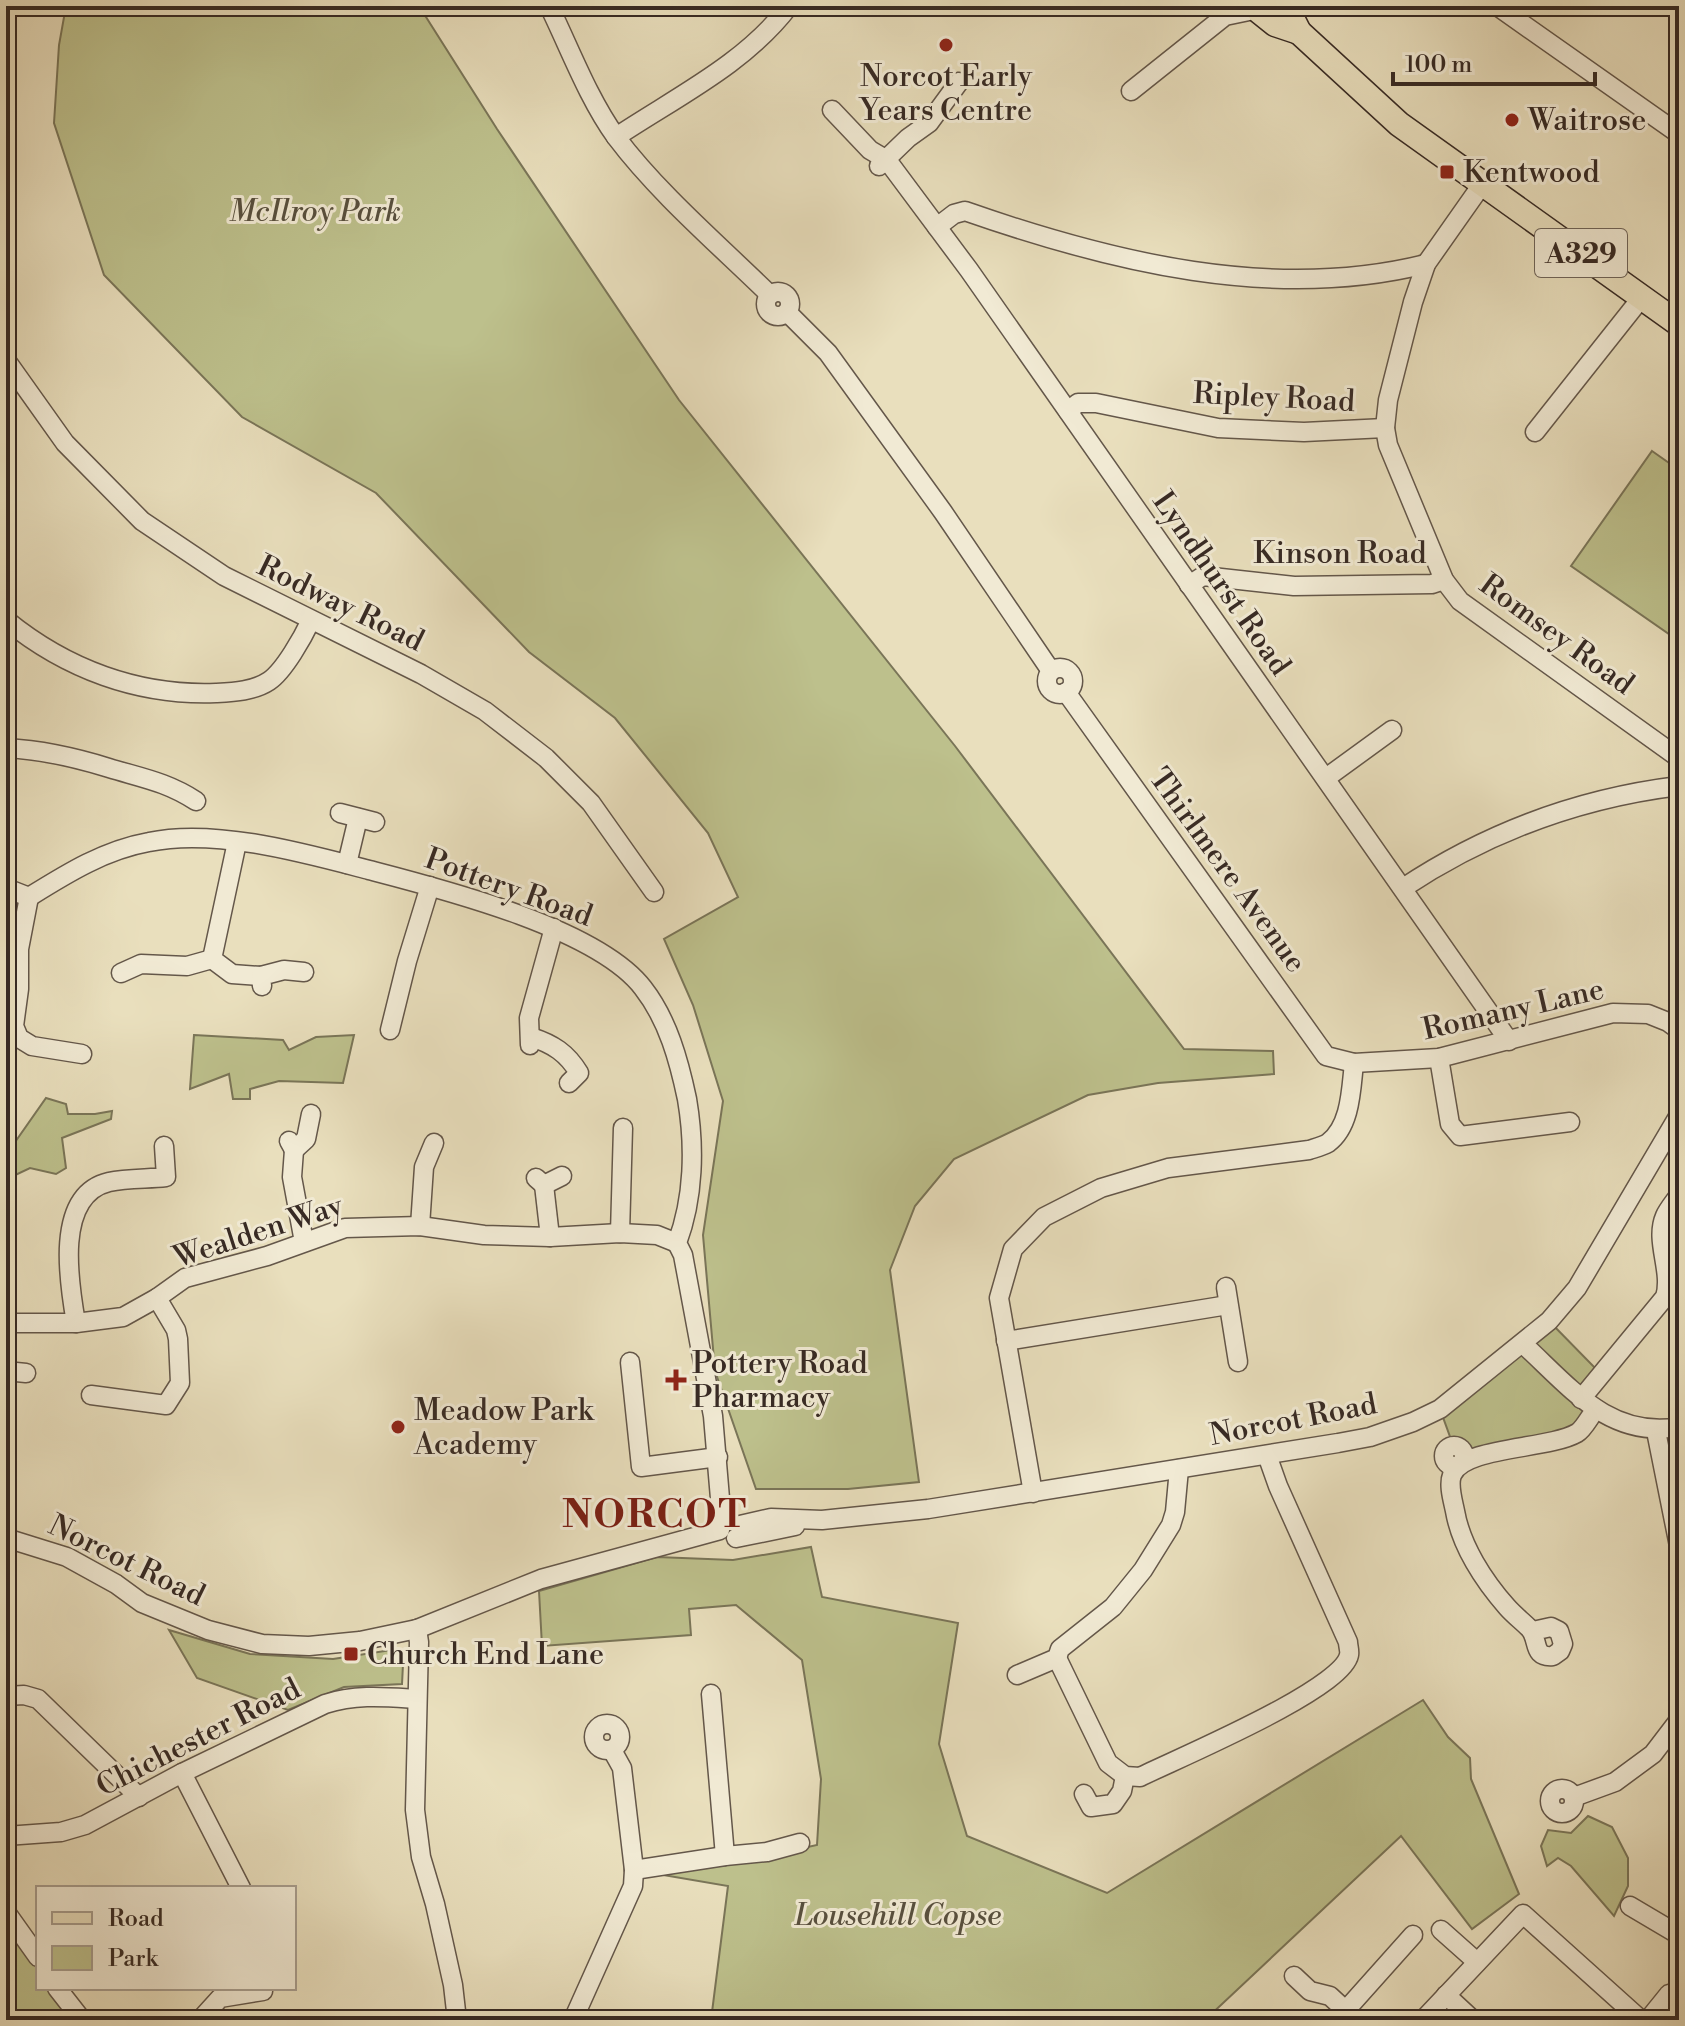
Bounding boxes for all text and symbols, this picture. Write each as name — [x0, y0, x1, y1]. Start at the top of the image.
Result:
marker: Norcot Early Years Centre — [937, 36, 955, 54]
scale bar — [1393, 36, 1595, 86]
text: 100 m — [1405, 50, 1472, 80]
place label: Norcot Early Years Centre — [858, 58, 1032, 130]
place label: Waitrose — [1527, 102, 1646, 140]
marker: Waitrose — [1503, 111, 1521, 129]
place label: Kentwood — [1463, 154, 1600, 192]
marker: Kentwood — [1438, 163, 1456, 181]
park label: McIlroy Park — [229, 193, 401, 231]
road number: A329 — [1535, 229, 1627, 277]
street label: Ripley Road — [1192, 375, 1356, 421]
street label: Lyndhurst Road — [1144, 484, 1299, 683]
street label: Kinson Road — [1253, 535, 1427, 573]
street label: Rodway Road — [251, 547, 430, 661]
street label: Romsey Road — [1472, 566, 1641, 704]
street label: Thirlmere Avenue — [1140, 761, 1314, 980]
street label: Pottery Road — [420, 840, 598, 936]
street label: Romany Lane — [1419, 971, 1608, 1049]
street label: Wealden Way — [168, 1187, 348, 1277]
place label: Pottery Road Pharmacy — [692, 1345, 868, 1417]
marker: Pottery Road Pharmacy — [667, 1371, 685, 1389]
street label: Norcot Road — [1206, 1385, 1380, 1455]
place label: Meadow Park Academy — [413, 1392, 595, 1464]
marker: Meadow Park Academy — [389, 1418, 407, 1436]
district label: NORCOT — [562, 1492, 748, 1539]
street label: Norcot Road — [42, 1507, 211, 1615]
place label: Church End Lane — [367, 1636, 604, 1674]
marker: Church End Lane — [342, 1645, 360, 1663]
street label: Chichester Road — [90, 1670, 307, 1806]
legend — [36, 1886, 296, 1990]
park label: Lousehill Copse — [794, 1897, 1001, 1935]
text: Road — [108, 1904, 164, 1934]
text: Park — [108, 1944, 159, 1974]

